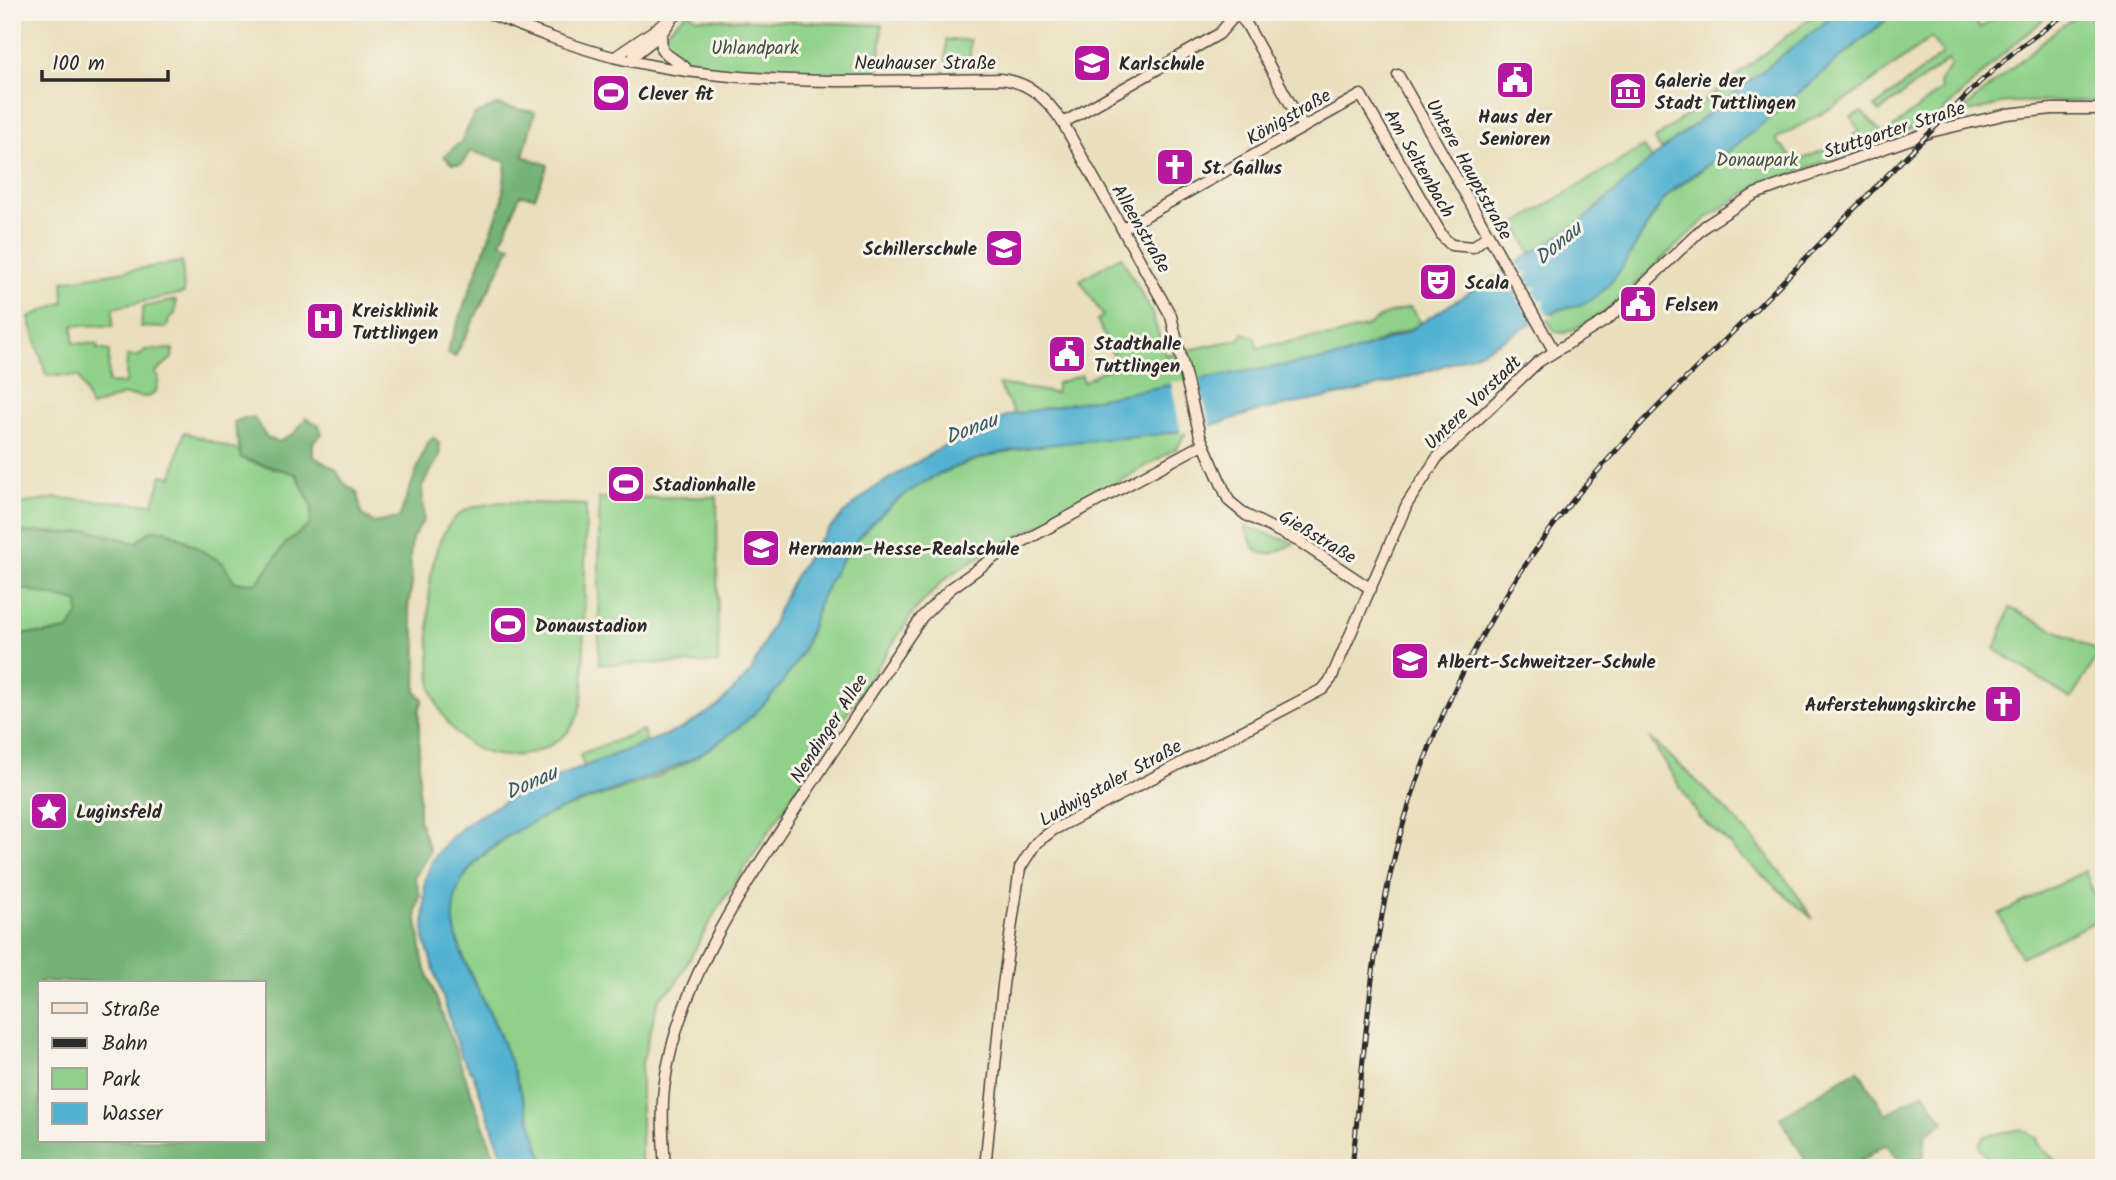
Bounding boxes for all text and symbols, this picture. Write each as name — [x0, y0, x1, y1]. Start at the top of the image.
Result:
park label: Uhlandpark — [711, 34, 799, 64]
scale bar — [42, 38, 168, 82]
school or university icon: Karlschule — [1071, 42, 1113, 84]
text: 100 m — [52, 48, 105, 81]
street label: Neuhauser Straße — [854, 49, 996, 79]
place label: Karlschule — [1119, 50, 1204, 80]
public building icon: Haus der Senioren — [1494, 59, 1536, 101]
place label: Galerie der Stadt Tuttlingen — [1655, 67, 1796, 119]
museum icon: Galerie der Stadt Tuttlingen — [1607, 70, 1649, 112]
sports icon: Clever fit — [590, 72, 632, 114]
place label: Clever fit — [638, 80, 714, 110]
street label: Königstraße — [1241, 81, 1338, 154]
street label: Untere Hauptstraße — [1417, 94, 1520, 246]
street label: Stuttgarter Straße — [1820, 94, 1970, 168]
place label: Haus der Senioren — [1478, 103, 1553, 155]
street label: Am Seltenbach — [1375, 104, 1462, 224]
church icon: St. Gallus — [1154, 146, 1196, 188]
park label: Donaupark — [1716, 146, 1798, 176]
place label: St. Gallus — [1202, 154, 1282, 184]
street label: Alleenstraße — [1103, 179, 1178, 279]
water label: Donau — [1528, 212, 1593, 274]
school or university icon: Schillerschule — [983, 227, 1025, 269]
place label: Schillerschule — [863, 235, 977, 265]
theatre icon: Scala — [1417, 261, 1459, 303]
place label: Scala — [1465, 269, 1510, 299]
public building icon: Felsen — [1617, 283, 1659, 325]
place label: Felsen — [1665, 291, 1718, 321]
place label: Kreisklinik Tuttlingen — [352, 297, 438, 349]
hospital icon: Kreisklinik Tuttlingen — [304, 300, 346, 342]
place label: Stadthalle Tuttlingen — [1094, 330, 1181, 382]
public building icon: Stadthalle Tuttlingen — [1046, 333, 1088, 375]
street label: Untere Vorstadt — [1418, 348, 1530, 458]
water label: Donau — [940, 403, 1005, 455]
sports icon: Stadionhalle — [605, 463, 647, 505]
place label: Stadionhalle — [653, 471, 756, 501]
street label: Gießstraße — [1272, 503, 1362, 573]
school or university icon: Hermann-Hesse-Realschule — [740, 527, 782, 569]
place label: Hermann-Hesse-Realschule — [788, 535, 1020, 565]
sports icon: Donaustadion — [487, 604, 529, 646]
place label: Donaustadion — [535, 612, 647, 642]
school or university icon: Albert-Schweitzer-Schule — [1389, 640, 1431, 682]
place label: Albert-Schweitzer-Schule — [1437, 648, 1656, 678]
street label: Nendinger Allee — [783, 668, 877, 790]
church icon: Auferstehungskirche — [1982, 683, 2024, 725]
place label: Auferstehungskirche — [1805, 691, 1976, 721]
street label: Ludwigstaler Straße — [1034, 732, 1188, 835]
water label: Donau — [500, 756, 566, 809]
place icon: Luginsfeld — [28, 790, 70, 832]
place label: Luginsfeld — [76, 798, 163, 828]
legend — [38, 981, 266, 1142]
text: Straße — [102, 994, 160, 1027]
text: Bahn — [102, 1028, 148, 1061]
text: Park — [102, 1064, 140, 1097]
text: Wasser — [102, 1098, 164, 1131]

